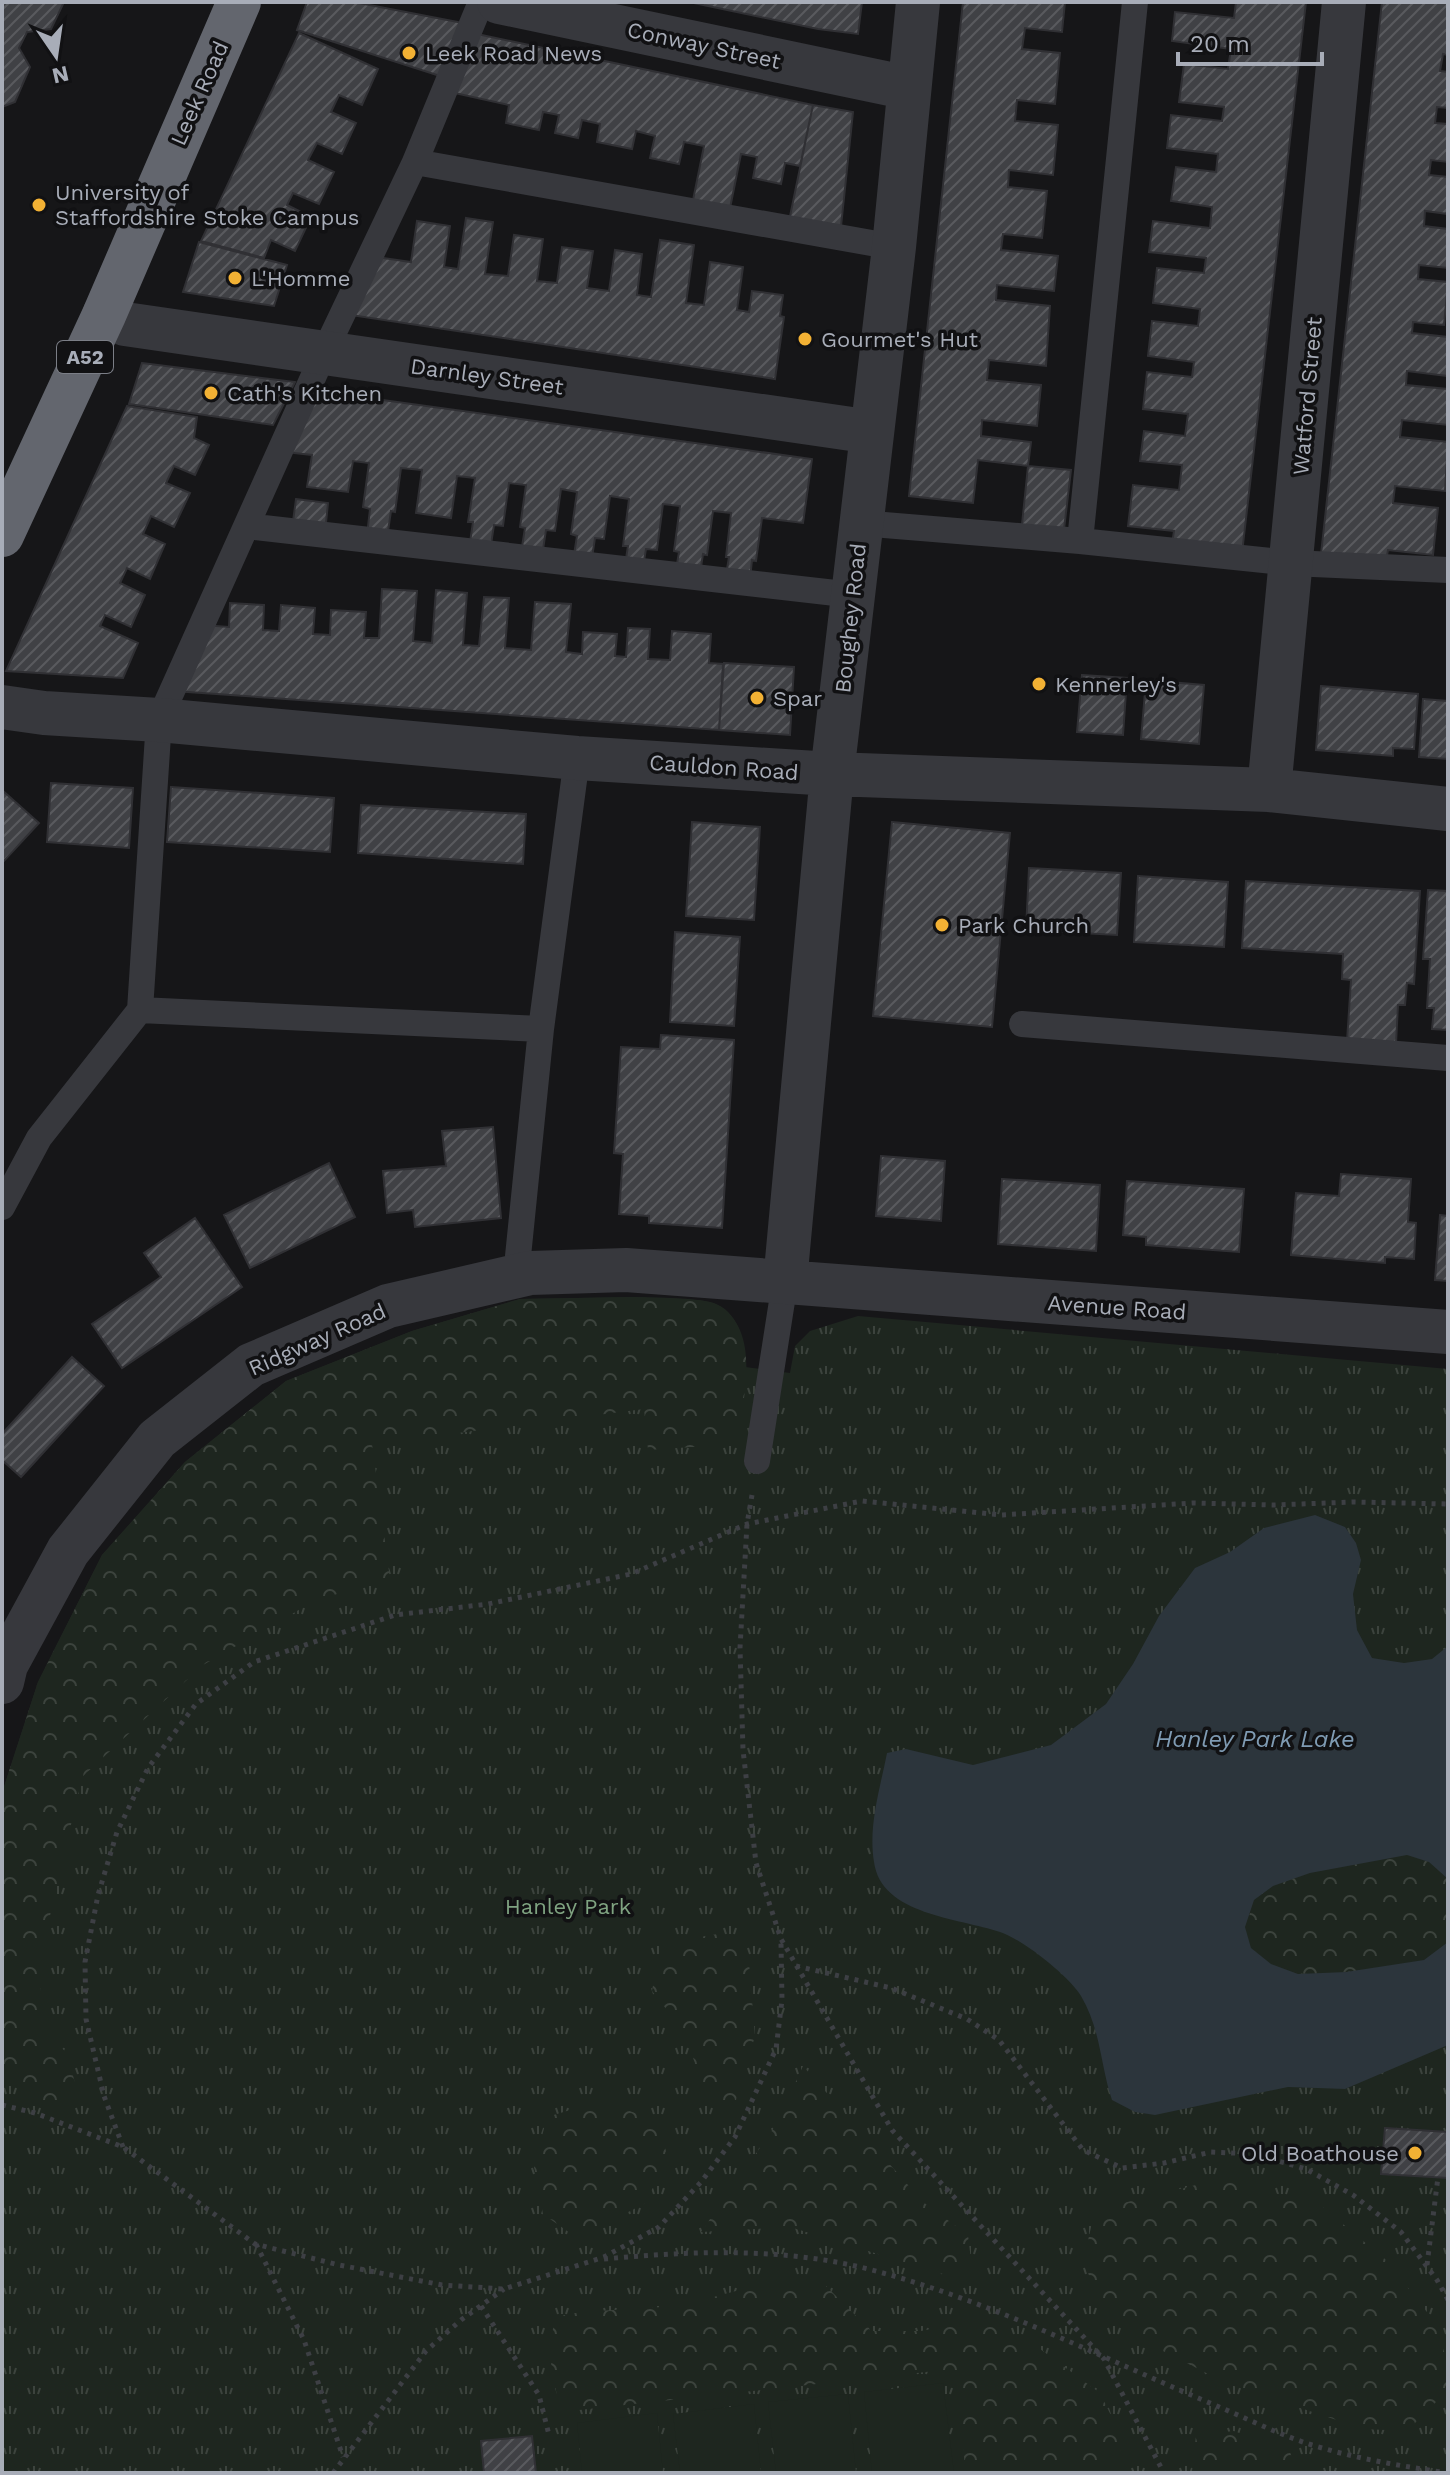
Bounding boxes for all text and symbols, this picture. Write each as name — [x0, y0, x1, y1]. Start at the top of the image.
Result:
north arrow — [16, 16, 96, 96]
scale bar — [1178, 16, 1322, 66]
street label: Conway Street — [625, 17, 783, 74]
text: 20 m — [1190, 30, 1250, 58]
street label: Leek Road — [165, 37, 234, 149]
place label: Leek Road News — [425, 41, 602, 66]
marker: Leek Road News — [400, 44, 418, 62]
text: N — [50, 61, 71, 89]
place label: University of Staffordshire Stoke Campus — [55, 180, 359, 230]
marker: University of Staffordshire Stoke Campus — [30, 196, 48, 214]
place label: L'Homme — [251, 266, 350, 291]
marker: L'Homme — [226, 269, 244, 287]
street label: Watford Street — [1288, 316, 1327, 476]
place label: Gourmet's Hut — [821, 327, 978, 352]
marker: Gourmet's Hut — [796, 330, 814, 348]
road number: A52 — [57, 341, 113, 373]
street label: Darnley Street — [409, 353, 565, 400]
place label: Cath's Kitchen — [227, 381, 382, 406]
marker: Cath's Kitchen — [202, 384, 220, 402]
street label: Boughey Road — [830, 542, 871, 694]
place label: Kennerley's — [1055, 672, 1177, 697]
marker: Kennerley's — [1030, 675, 1048, 693]
place label: Spar — [773, 686, 822, 711]
marker: Spar — [748, 689, 766, 707]
street label: Cauldon Road — [648, 750, 799, 785]
place label: Park Church — [958, 913, 1089, 938]
marker: Park Church — [933, 916, 951, 934]
street label: Avenue Road — [1047, 1290, 1187, 1325]
street label: Ridgway Road — [245, 1298, 390, 1381]
water label: Hanley Park Lake — [1155, 1725, 1355, 1753]
park label: Hanley Park — [505, 1894, 631, 1919]
place label: Old Boathouse — [1241, 2141, 1399, 2166]
marker: Old Boathouse — [1406, 2144, 1424, 2162]

